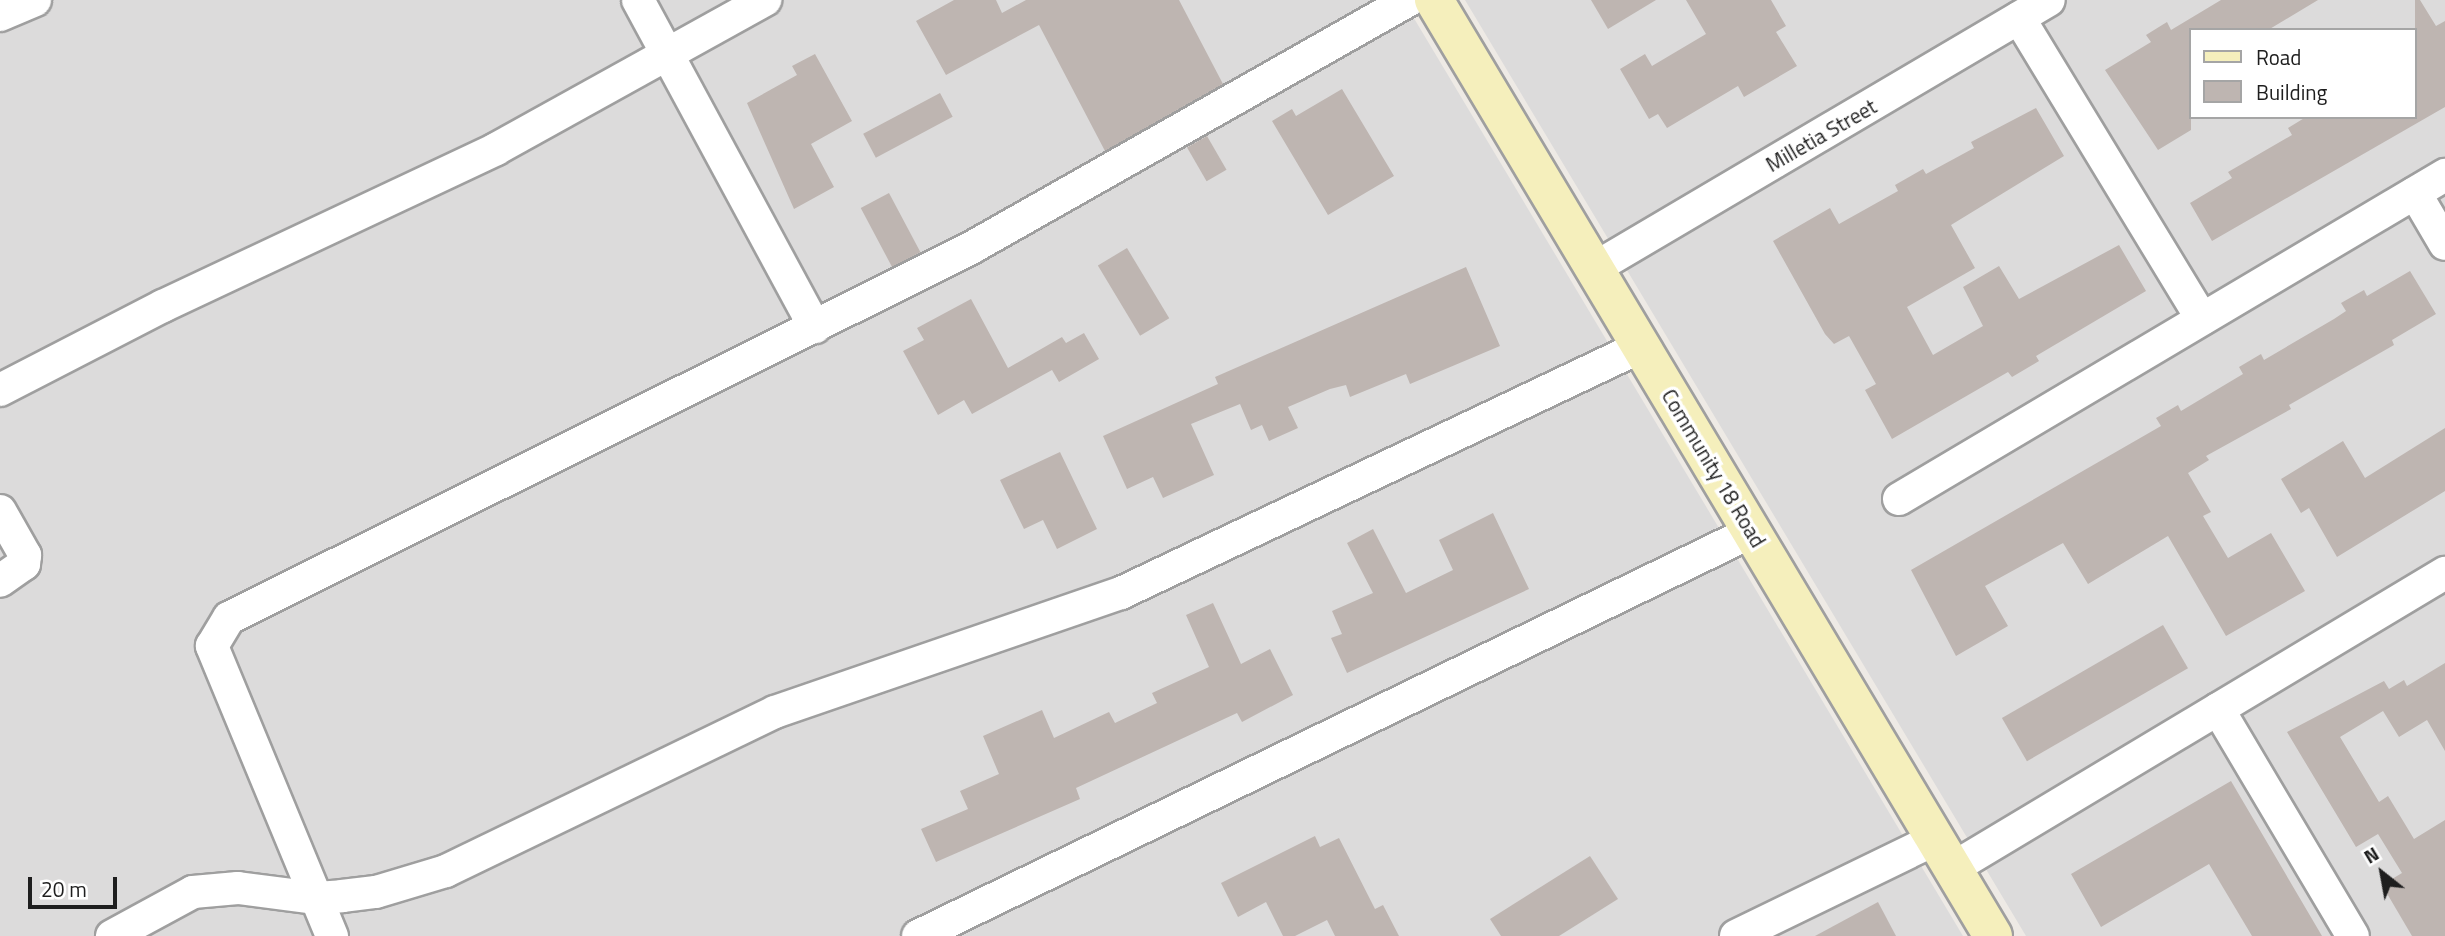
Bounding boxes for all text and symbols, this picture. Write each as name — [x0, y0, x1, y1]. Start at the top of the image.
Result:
legend — [2190, 28, 2417, 119]
text: Road — [2256, 41, 2301, 73]
text: Building — [2256, 76, 2327, 108]
street label: Milletia Street — [1761, 93, 1881, 177]
street label: Community 18 Road — [1657, 384, 1771, 552]
north arrow — [2347, 838, 2417, 908]
text: N — [2358, 839, 2384, 870]
scale bar — [32, 862, 121, 906]
text: 20 m — [41, 873, 87, 905]

